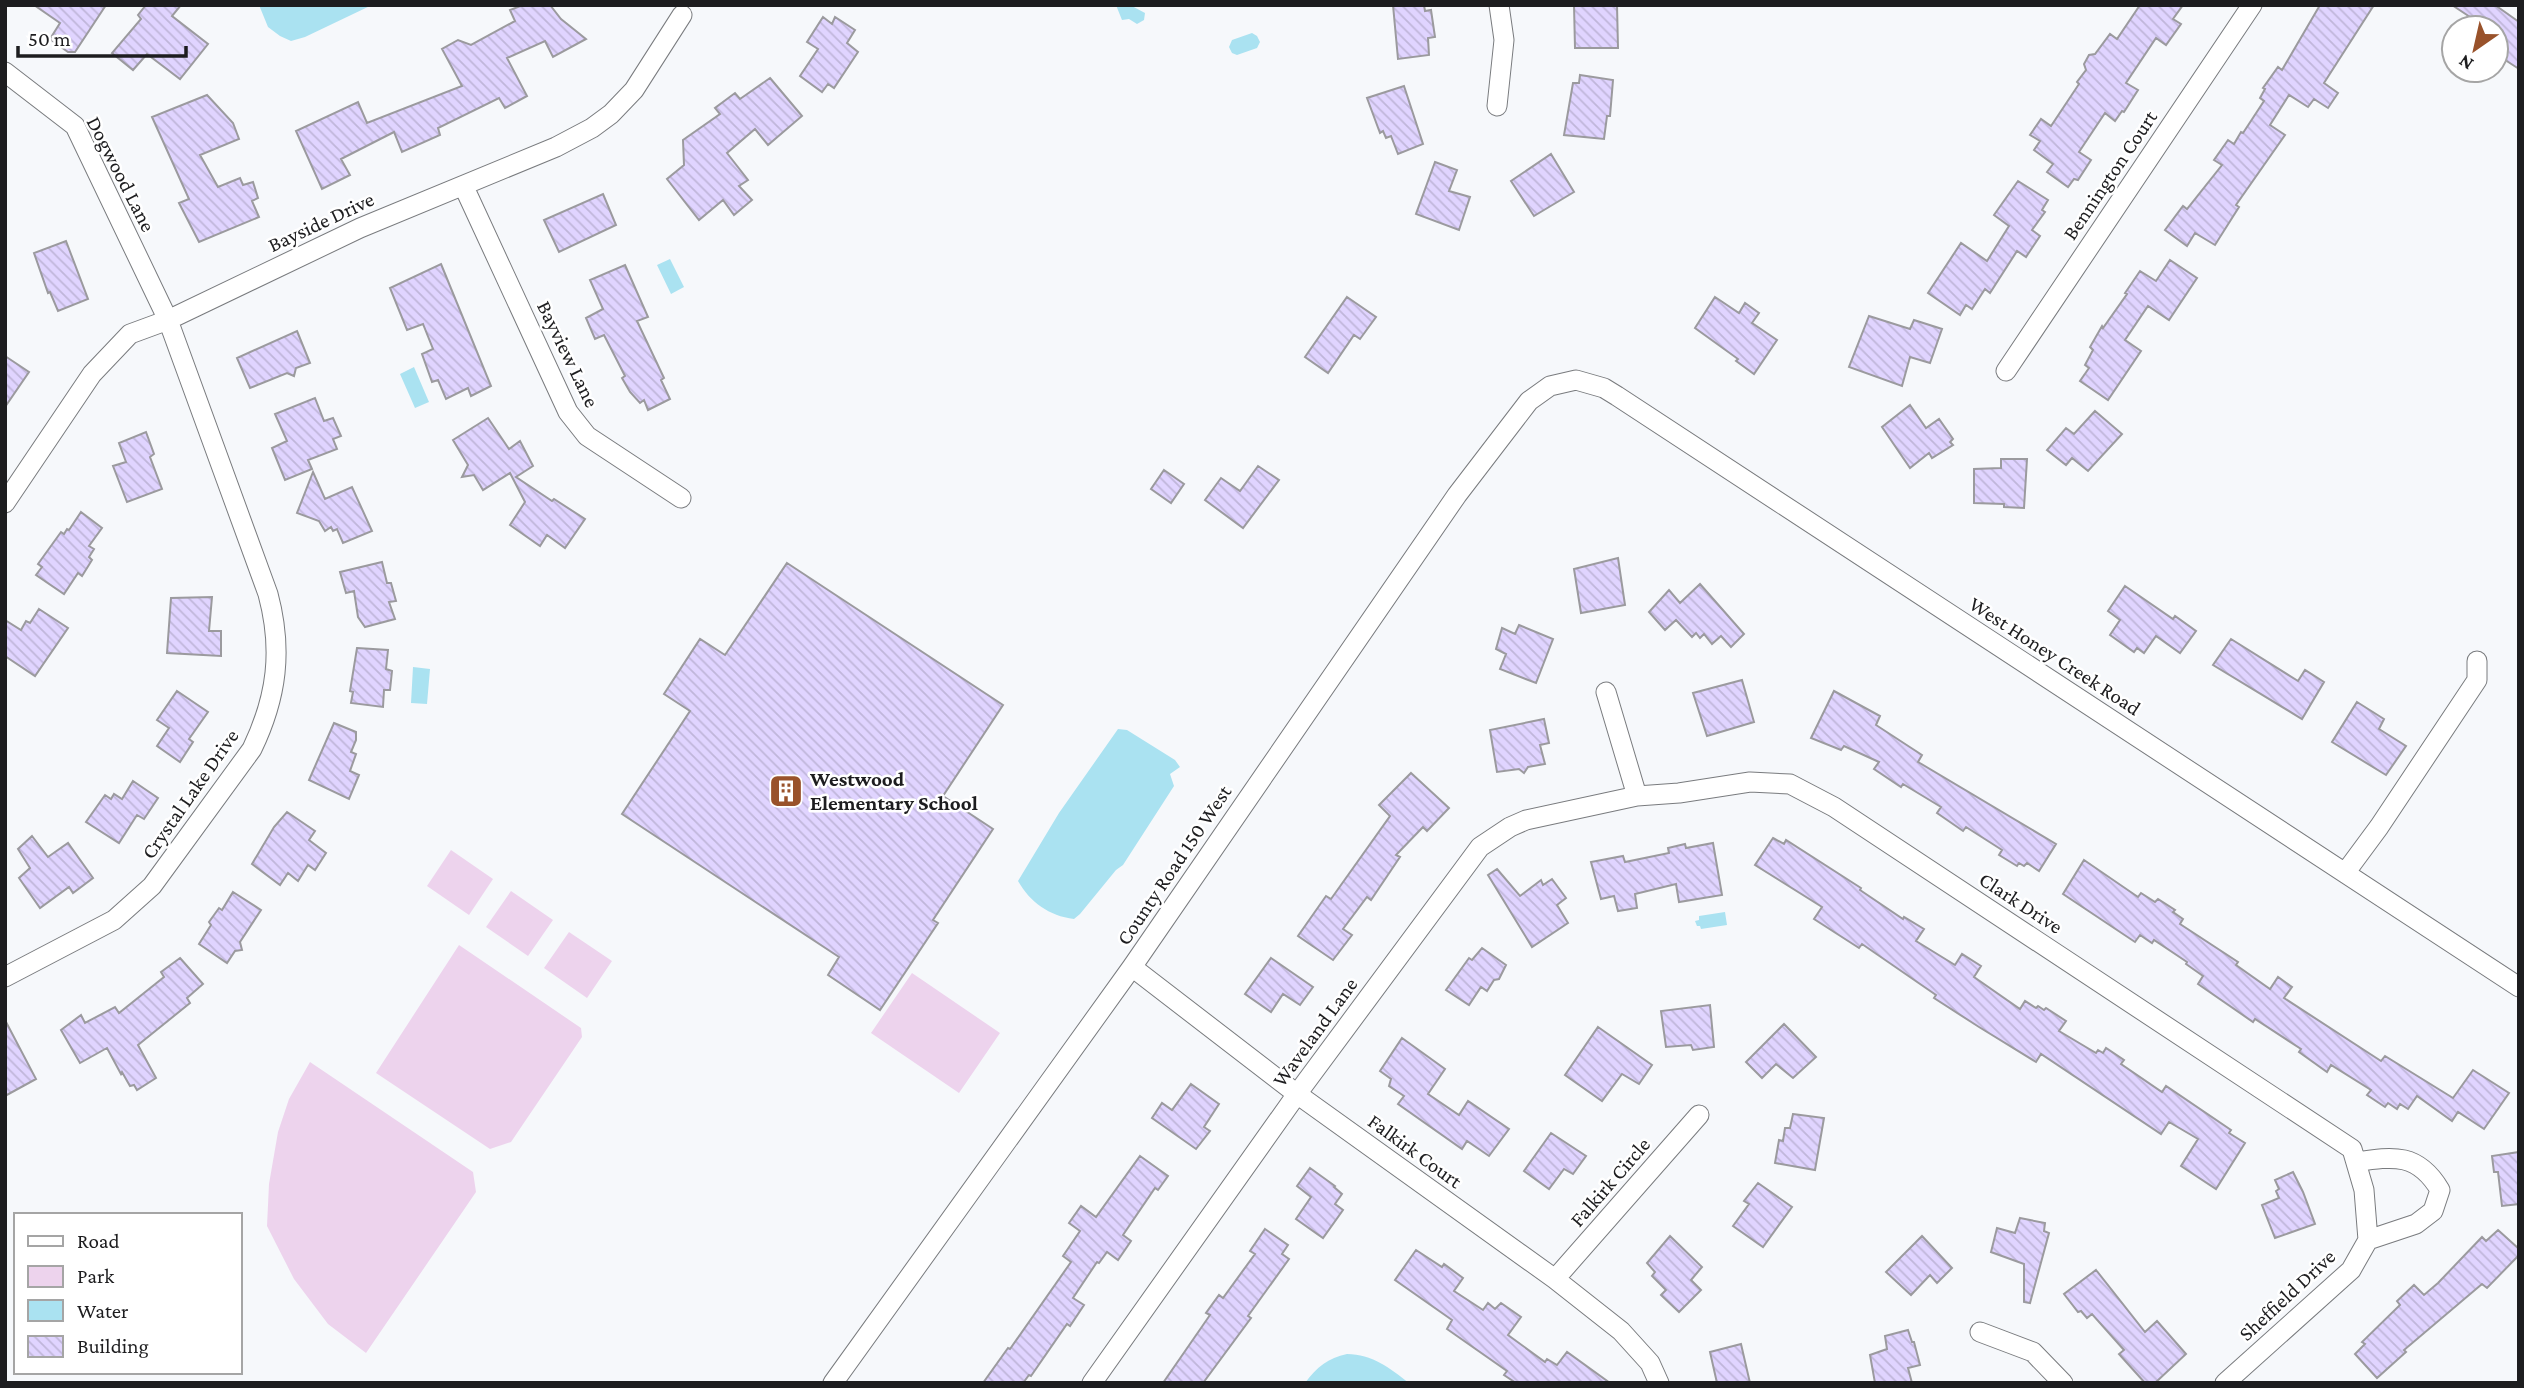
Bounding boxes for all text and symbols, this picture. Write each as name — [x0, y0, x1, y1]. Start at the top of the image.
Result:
scale bar — [18, 14, 186, 58]
north arrow — [2440, 14, 2510, 84]
text: 50 m — [28, 27, 71, 51]
text: N — [2454, 50, 2477, 75]
street label: Bennington Court — [2058, 105, 2163, 244]
street label: Dogwood Lane — [82, 112, 160, 236]
street label: Bayside Drive — [264, 187, 378, 257]
street label: Bayview Lane — [532, 297, 604, 411]
street label: West Honey Creek Road — [1965, 592, 2145, 720]
street label: Crystal Lake Drive — [136, 725, 244, 863]
place label: Westwood Elementary School — [809, 767, 978, 815]
building icon: Westwood Elementary School — [767, 772, 805, 810]
street label: County Road 150 West — [1112, 780, 1237, 949]
street label: Clark Drive — [1975, 867, 2067, 939]
street label: Waveland Lane — [1267, 973, 1363, 1091]
street label: Falkirk Court — [1363, 1109, 1467, 1194]
street label: Falkirk Circle — [1565, 1133, 1655, 1231]
legend — [14, 1213, 242, 1374]
text: Road — [77, 1229, 120, 1253]
street label: Sheffield Drive — [2234, 1244, 2340, 1346]
text: Park — [77, 1264, 114, 1288]
text: Water — [77, 1299, 129, 1323]
text: Building — [77, 1334, 149, 1358]

